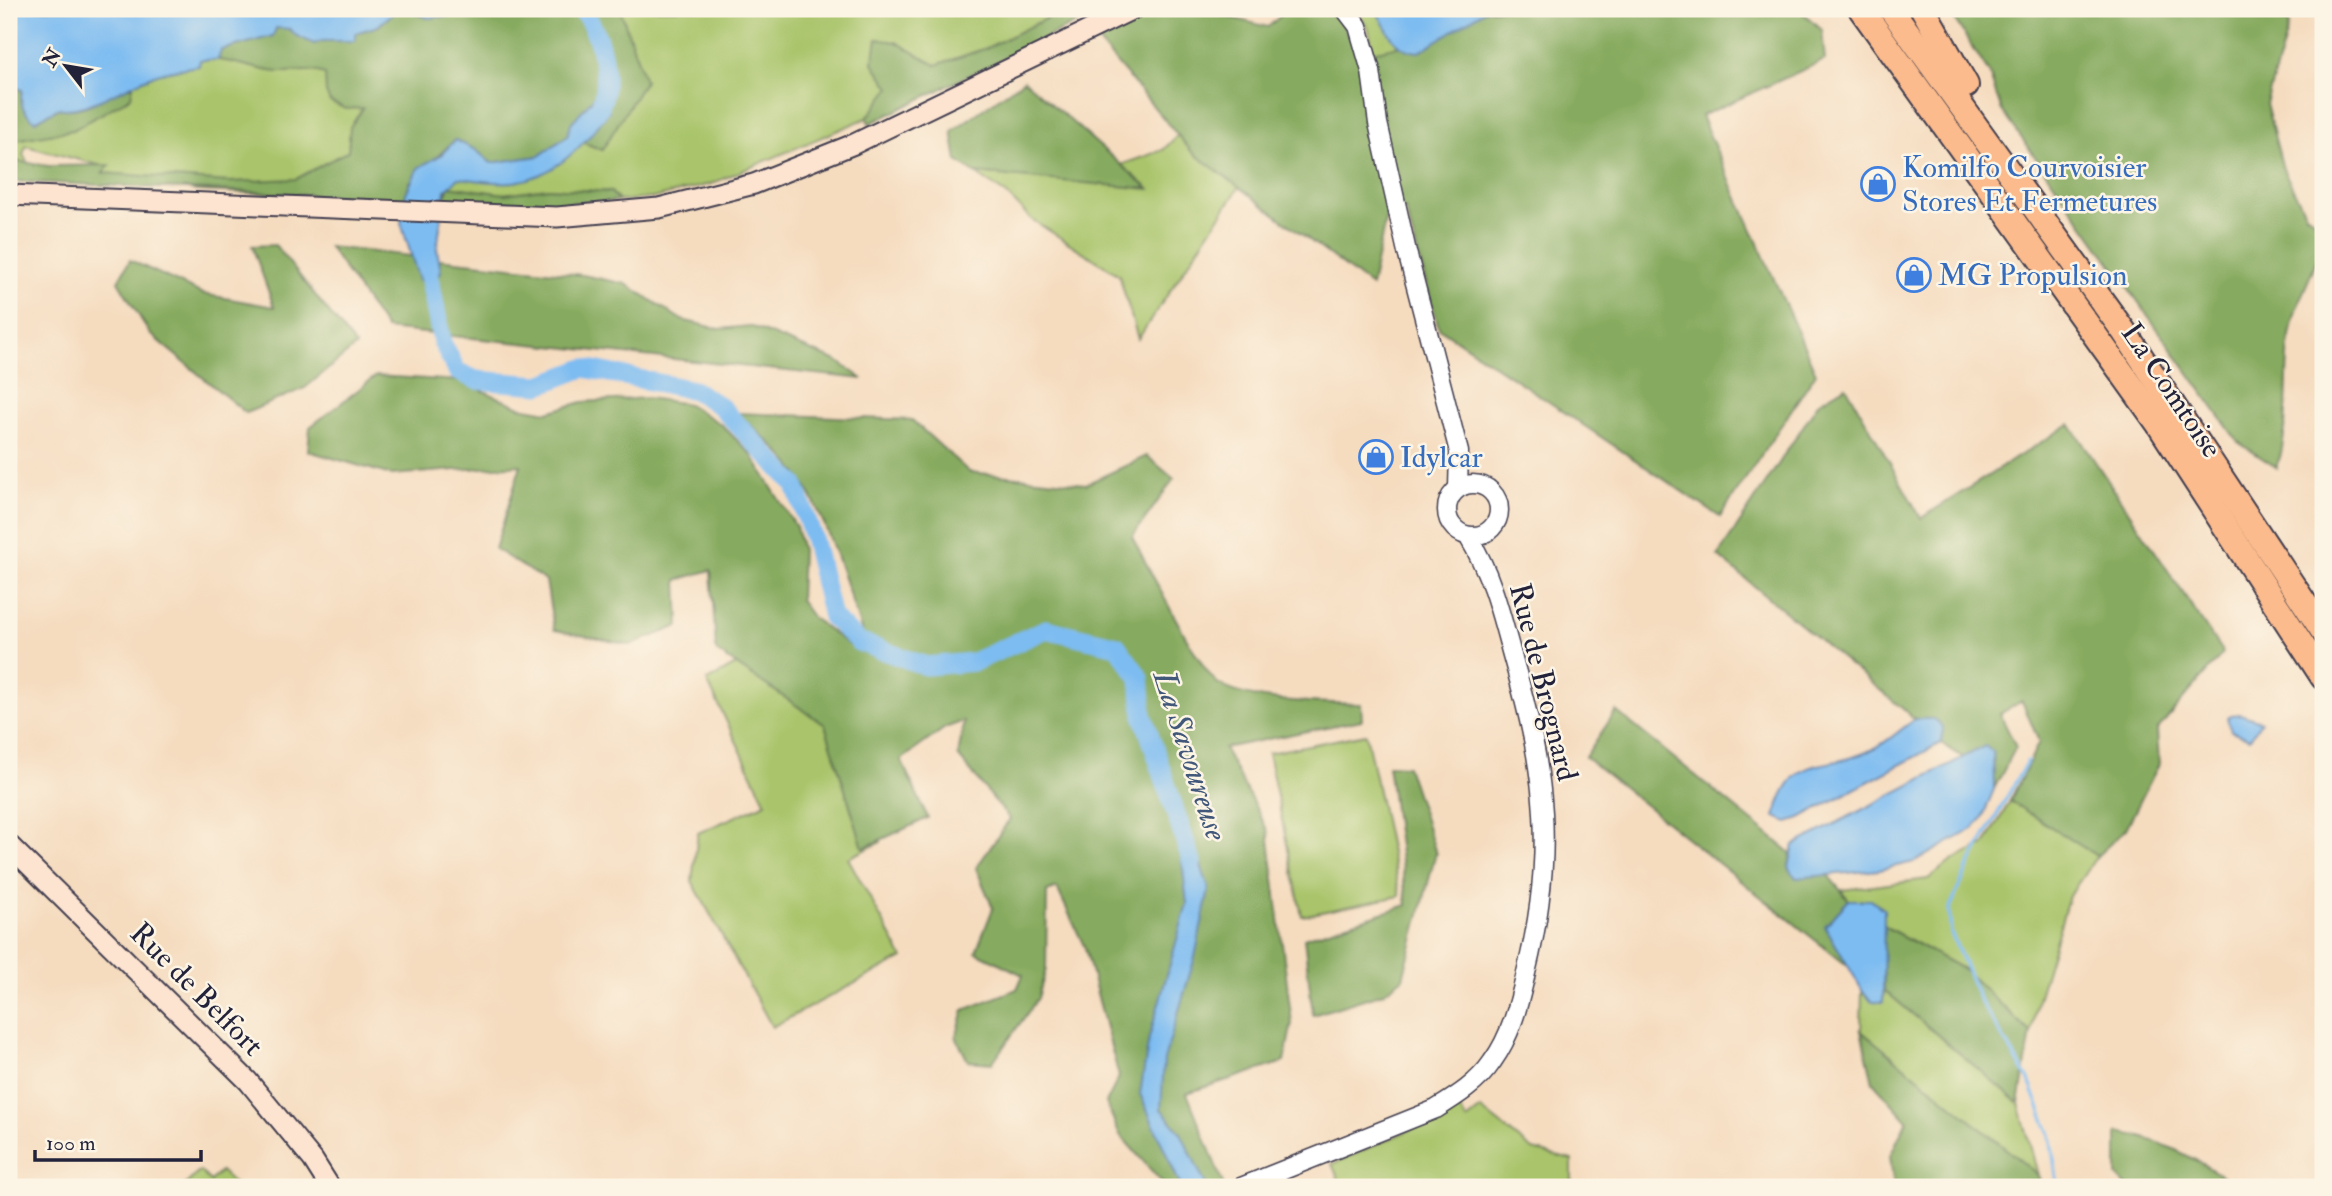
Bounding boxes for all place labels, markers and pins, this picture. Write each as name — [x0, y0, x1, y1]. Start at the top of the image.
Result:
place label: Komilfo Courvoisier Stores Et Fermetures — [1902, 149, 2157, 220]
shop icon: Komilfo Courvoisier Stores Et Fermetures — [1859, 165, 1897, 203]
shop icon: MG Propulsion — [1895, 256, 1933, 294]
place label: MG Propulsion — [1938, 257, 2127, 294]
shop icon: Idylcar — [1357, 438, 1395, 476]
place label: Idylcar — [1400, 439, 1483, 476]

